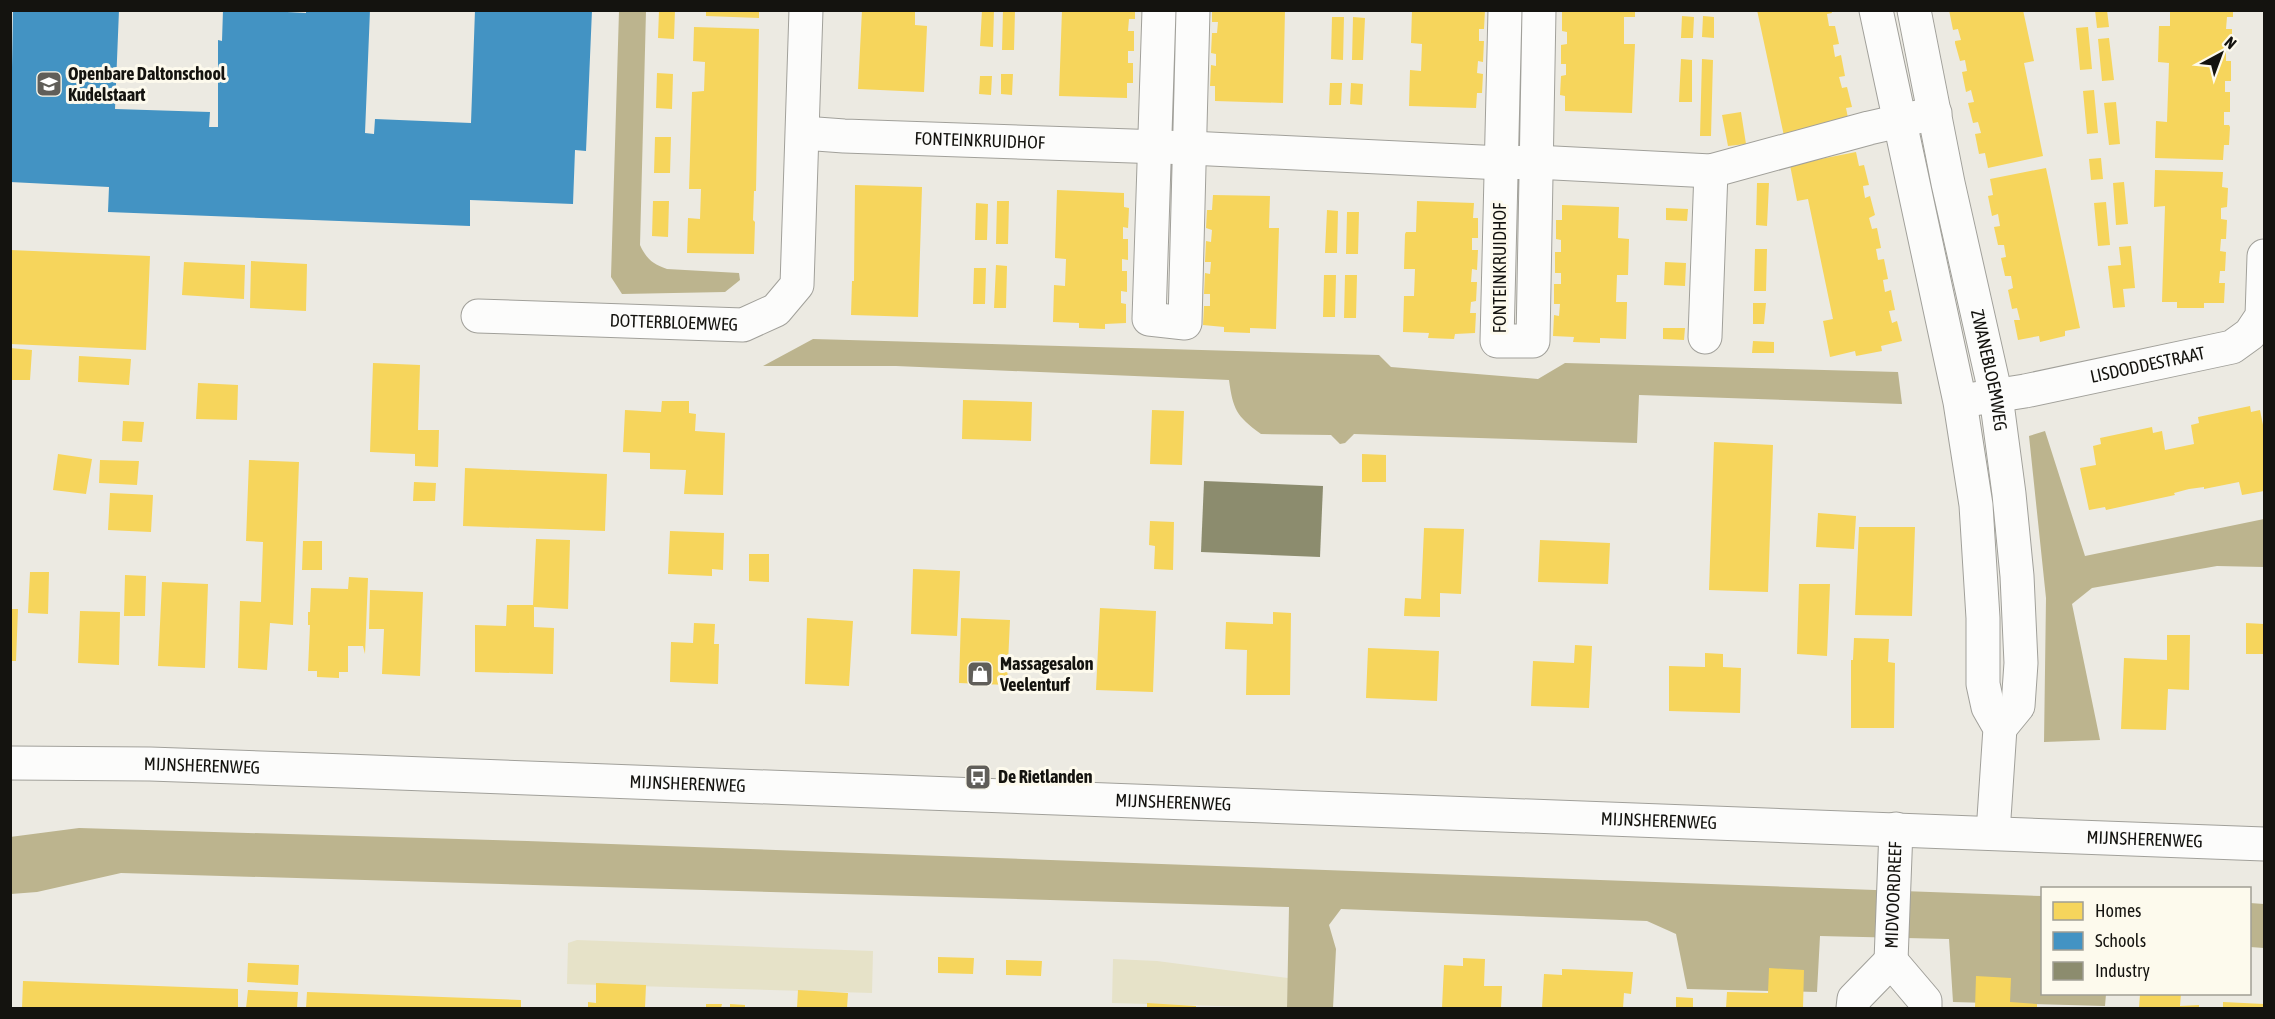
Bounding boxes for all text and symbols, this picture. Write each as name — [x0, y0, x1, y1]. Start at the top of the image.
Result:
north arrow — [2191, 24, 2251, 84]
text: N — [2221, 33, 2240, 53]
place label: Openbare Daltonschool Kudelstaart — [68, 63, 226, 105]
school or university icon: Openbare Daltonschool Kudelstaart — [34, 69, 64, 99]
street label: FONTEINKRUIDHOF — [914, 127, 1046, 153]
street label: FONTEINKRUIDHOF — [1489, 202, 1510, 333]
street label: ZWANEBLOEMWEG — [1967, 307, 2012, 432]
street label: DOTTERBLOEMWEG — [609, 309, 738, 335]
street label: LISDODDESTRAAT — [2088, 342, 2207, 387]
place label: Massagesalon Veelenturf — [999, 653, 1094, 695]
shop icon: Massagesalon Veelenturf — [965, 659, 995, 689]
street label: MIJNSHERENWEG — [144, 753, 260, 778]
bus stop icon: De Rietlanden — [963, 762, 993, 792]
place label: De Rietlanden — [998, 766, 1093, 787]
street label: MIJNSHERENWEG — [629, 771, 746, 796]
street label: MIJNSHERENWEG — [1115, 789, 1232, 815]
street label: MIJNSHERENWEG — [1600, 808, 1717, 833]
street label: MIJNSHERENWEG — [2086, 826, 2203, 852]
street label: MIDVOORDREEF — [1880, 840, 1906, 949]
legend — [2041, 887, 2251, 995]
text: Homes — [2095, 900, 2141, 921]
text: Schools — [2095, 930, 2146, 951]
text: Industry — [2095, 960, 2150, 981]

